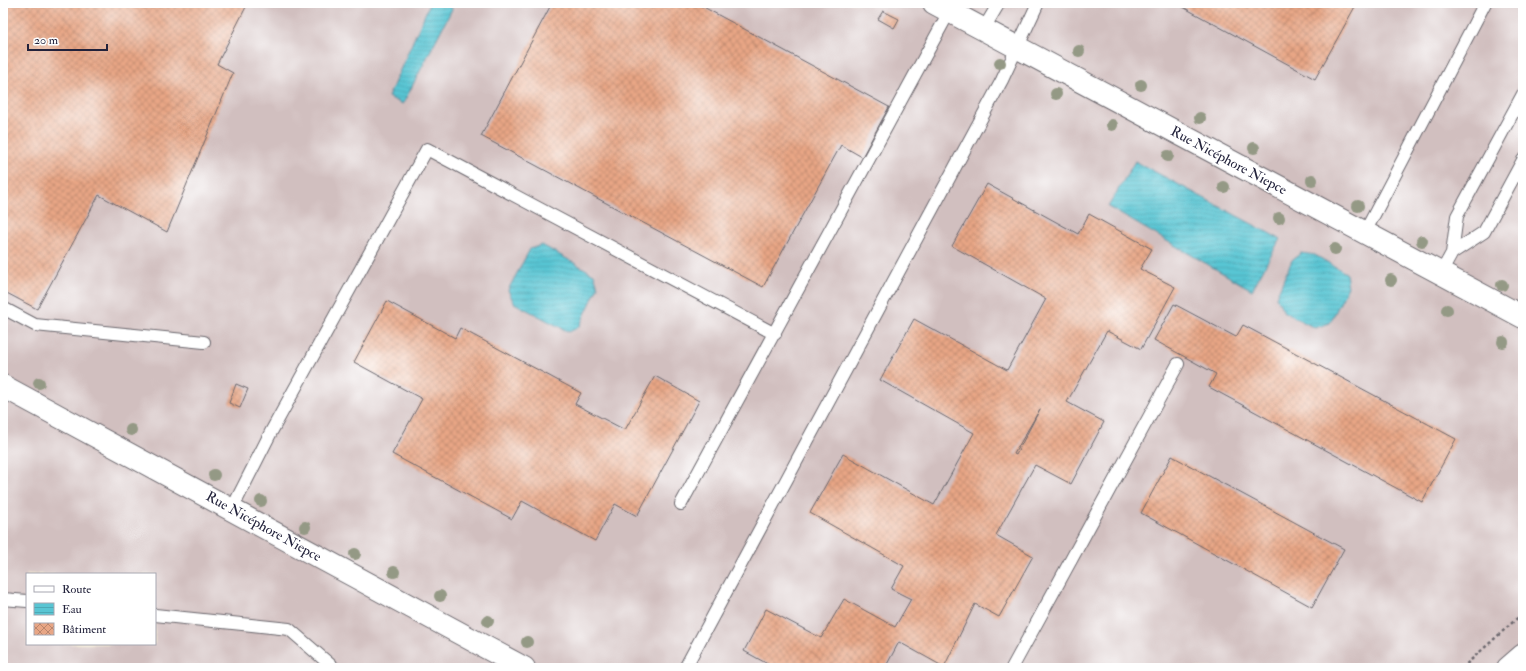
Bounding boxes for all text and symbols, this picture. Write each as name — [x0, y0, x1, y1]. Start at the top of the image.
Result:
scale bar — [28, 26, 107, 52]
text: 20 m — [34, 33, 59, 48]
street label: Rue Nicéphore Niepce — [1167, 123, 1290, 199]
street label: Rue Nicéphore Niepce — [203, 488, 324, 566]
legend — [26, 573, 156, 645]
text: Route — [62, 582, 91, 597]
text: Eau — [62, 602, 82, 617]
text: Bâtiment — [62, 622, 106, 637]

